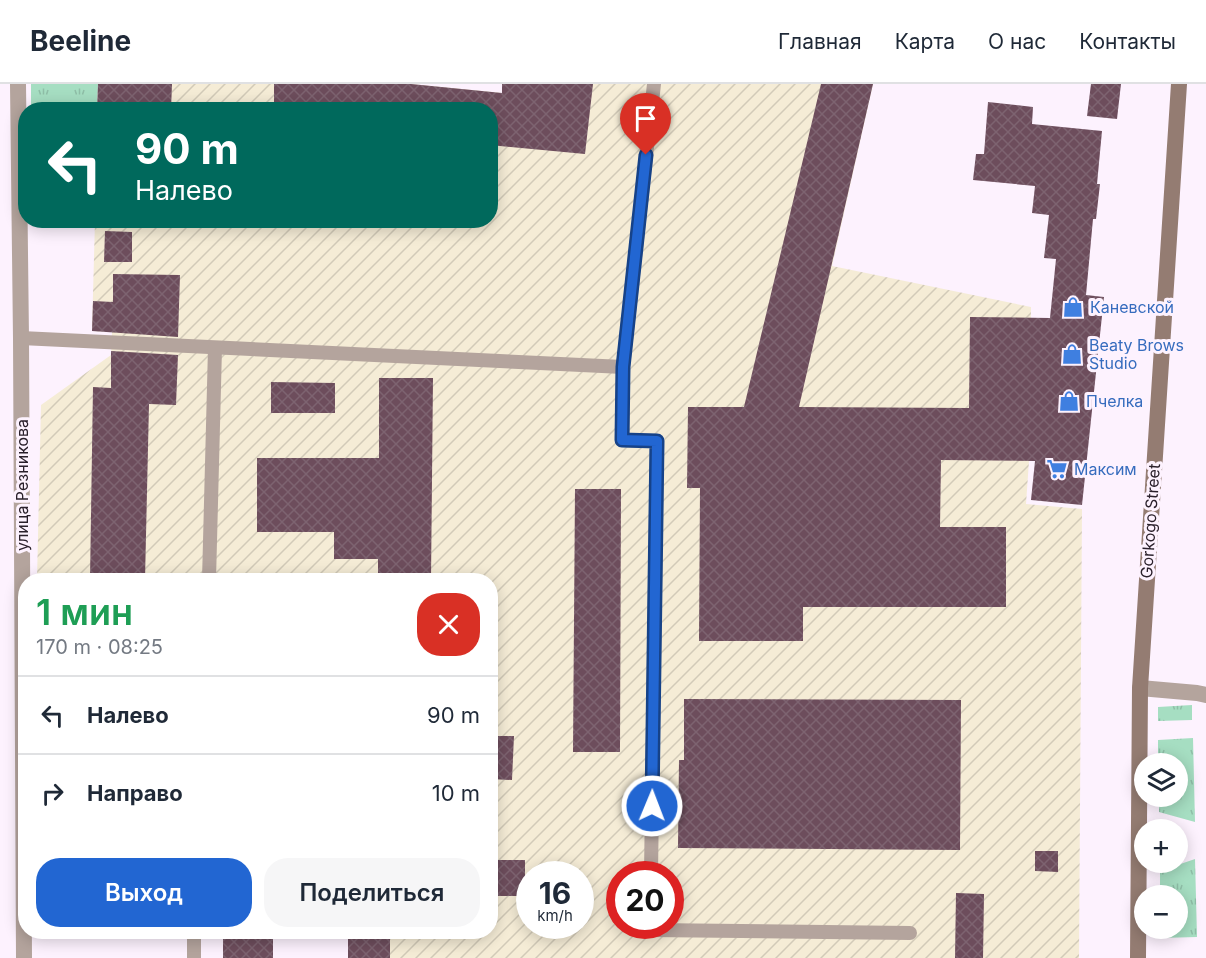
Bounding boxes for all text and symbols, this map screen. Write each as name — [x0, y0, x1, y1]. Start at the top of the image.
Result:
text: Beeline — [30, 24, 131, 58]
text: Главная — [778, 29, 862, 54]
text: Карта — [895, 29, 955, 54]
text: О нас — [988, 29, 1046, 54]
text: Контакты — [1079, 29, 1176, 54]
pin — [620, 93, 671, 155]
icon: arrive — [629, 102, 662, 135]
text: 90 m — [135, 123, 239, 174]
icon: left — [36, 126, 114, 204]
text: Налево — [135, 174, 233, 207]
shop icon: Каневской — [1061, 295, 1085, 319]
place label: Каневской — [1090, 297, 1174, 317]
place label: Beaty Brows Studio — [1089, 335, 1184, 373]
shop icon: Beaty Brows Studio — [1060, 342, 1084, 366]
shop icon: Пчелка — [1057, 389, 1081, 413]
place label: Пчелка — [1086, 391, 1143, 411]
street label: улица Резникова — [12, 419, 32, 551]
supermarket icon: Максим — [1045, 457, 1069, 481]
place label: Максим — [1074, 459, 1137, 479]
street label: Gorkogo Street — [1136, 463, 1164, 579]
text: 1 мин — [36, 590, 133, 634]
button: close — [417, 593, 480, 656]
text: 170 m · 08:25 — [36, 635, 163, 659]
icon: left — [36, 699, 69, 732]
text: Налево — [87, 702, 169, 728]
text: 90 m — [427, 702, 480, 728]
map controls — [1134, 753, 1188, 939]
button: layers — [1134, 753, 1188, 807]
position arrow — [620, 774, 684, 838]
icon: right — [36, 777, 69, 810]
text: Направо — [87, 780, 183, 806]
text: 10 m — [432, 780, 480, 806]
button: + — [1134, 819, 1188, 873]
button: Выход — [36, 858, 252, 927]
button: Поделиться — [264, 858, 480, 927]
speed limit sign: 20 — [606, 861, 684, 939]
text: 16 — [539, 875, 571, 911]
button: − — [1134, 885, 1188, 939]
text: km/h — [537, 906, 573, 925]

